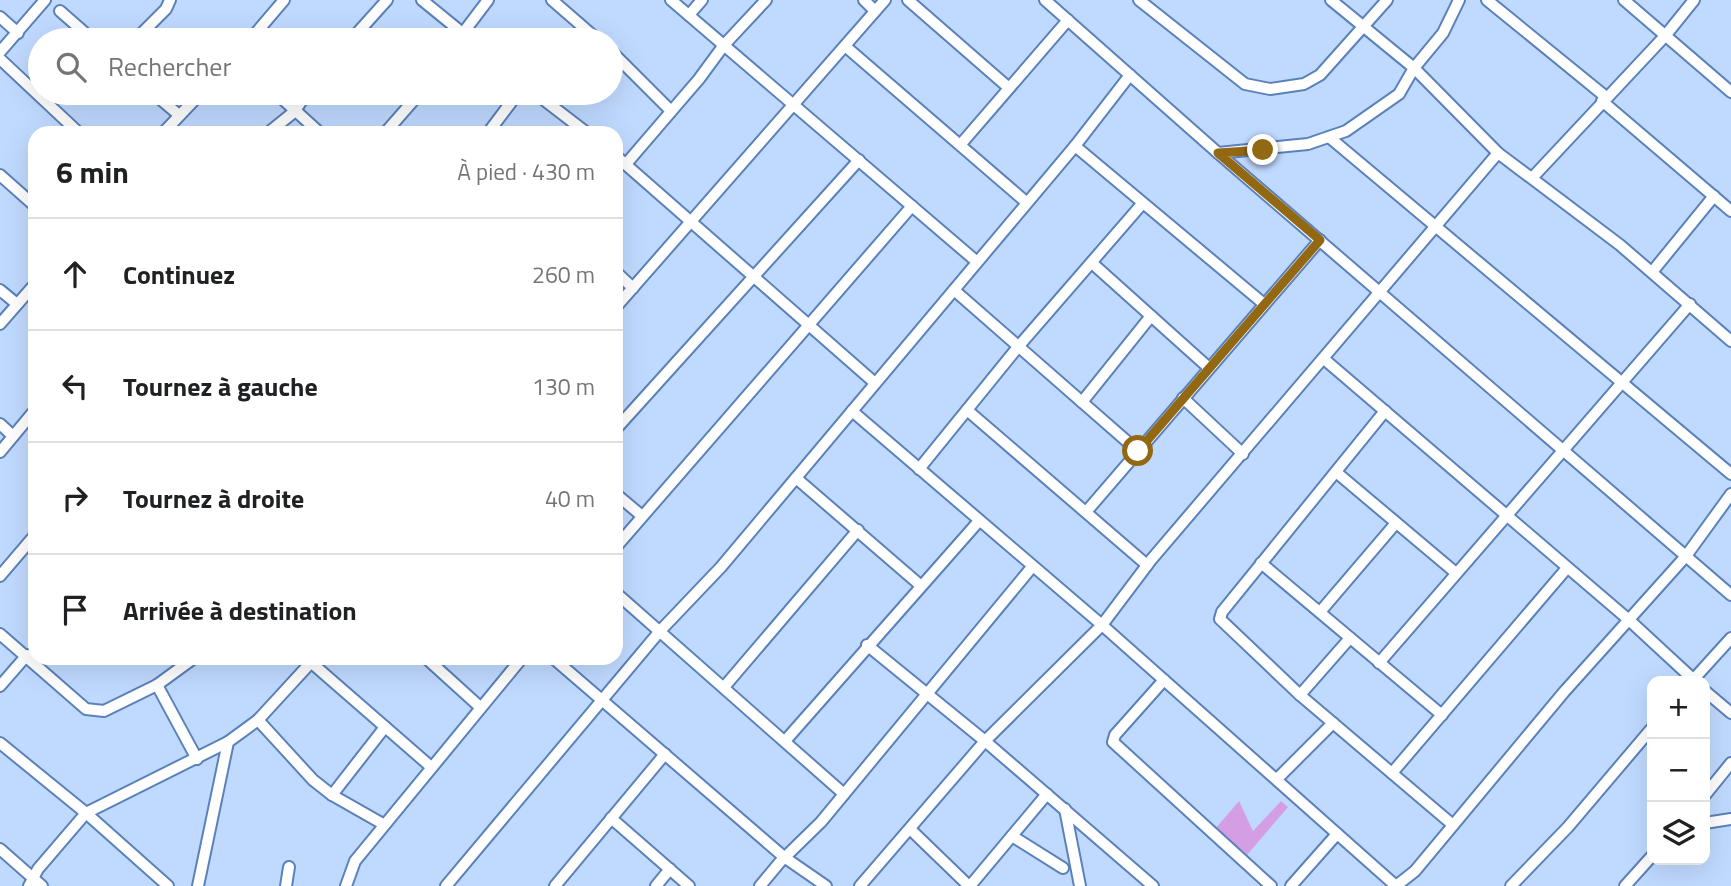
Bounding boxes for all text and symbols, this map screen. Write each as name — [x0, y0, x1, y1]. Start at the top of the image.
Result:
search box — [28, 28, 623, 105]
text: Rechercher — [108, 47, 232, 86]
icon: search — [52, 48, 90, 86]
route end — [1247, 134, 1278, 165]
text: 6 min — [56, 149, 129, 195]
text: À pied · 430 m — [457, 154, 595, 189]
icon: ahead — [56, 255, 94, 293]
text: Continuez — [123, 255, 235, 294]
text: 260 m — [532, 257, 595, 292]
icon: left — [56, 367, 94, 405]
text: Tournez à gauche — [123, 367, 318, 406]
text: 130 m — [532, 369, 595, 404]
route start — [1122, 435, 1153, 466]
icon: right — [56, 479, 94, 517]
text: Tournez à droite — [123, 479, 304, 518]
text: 40 m — [545, 481, 595, 516]
icon: arrive — [56, 591, 94, 629]
text: Arrivée à destination — [123, 591, 357, 630]
map controls — [1647, 676, 1710, 865]
button: + — [1647, 676, 1710, 739]
button: − — [1647, 739, 1710, 802]
button: layers — [1647, 802, 1710, 865]

